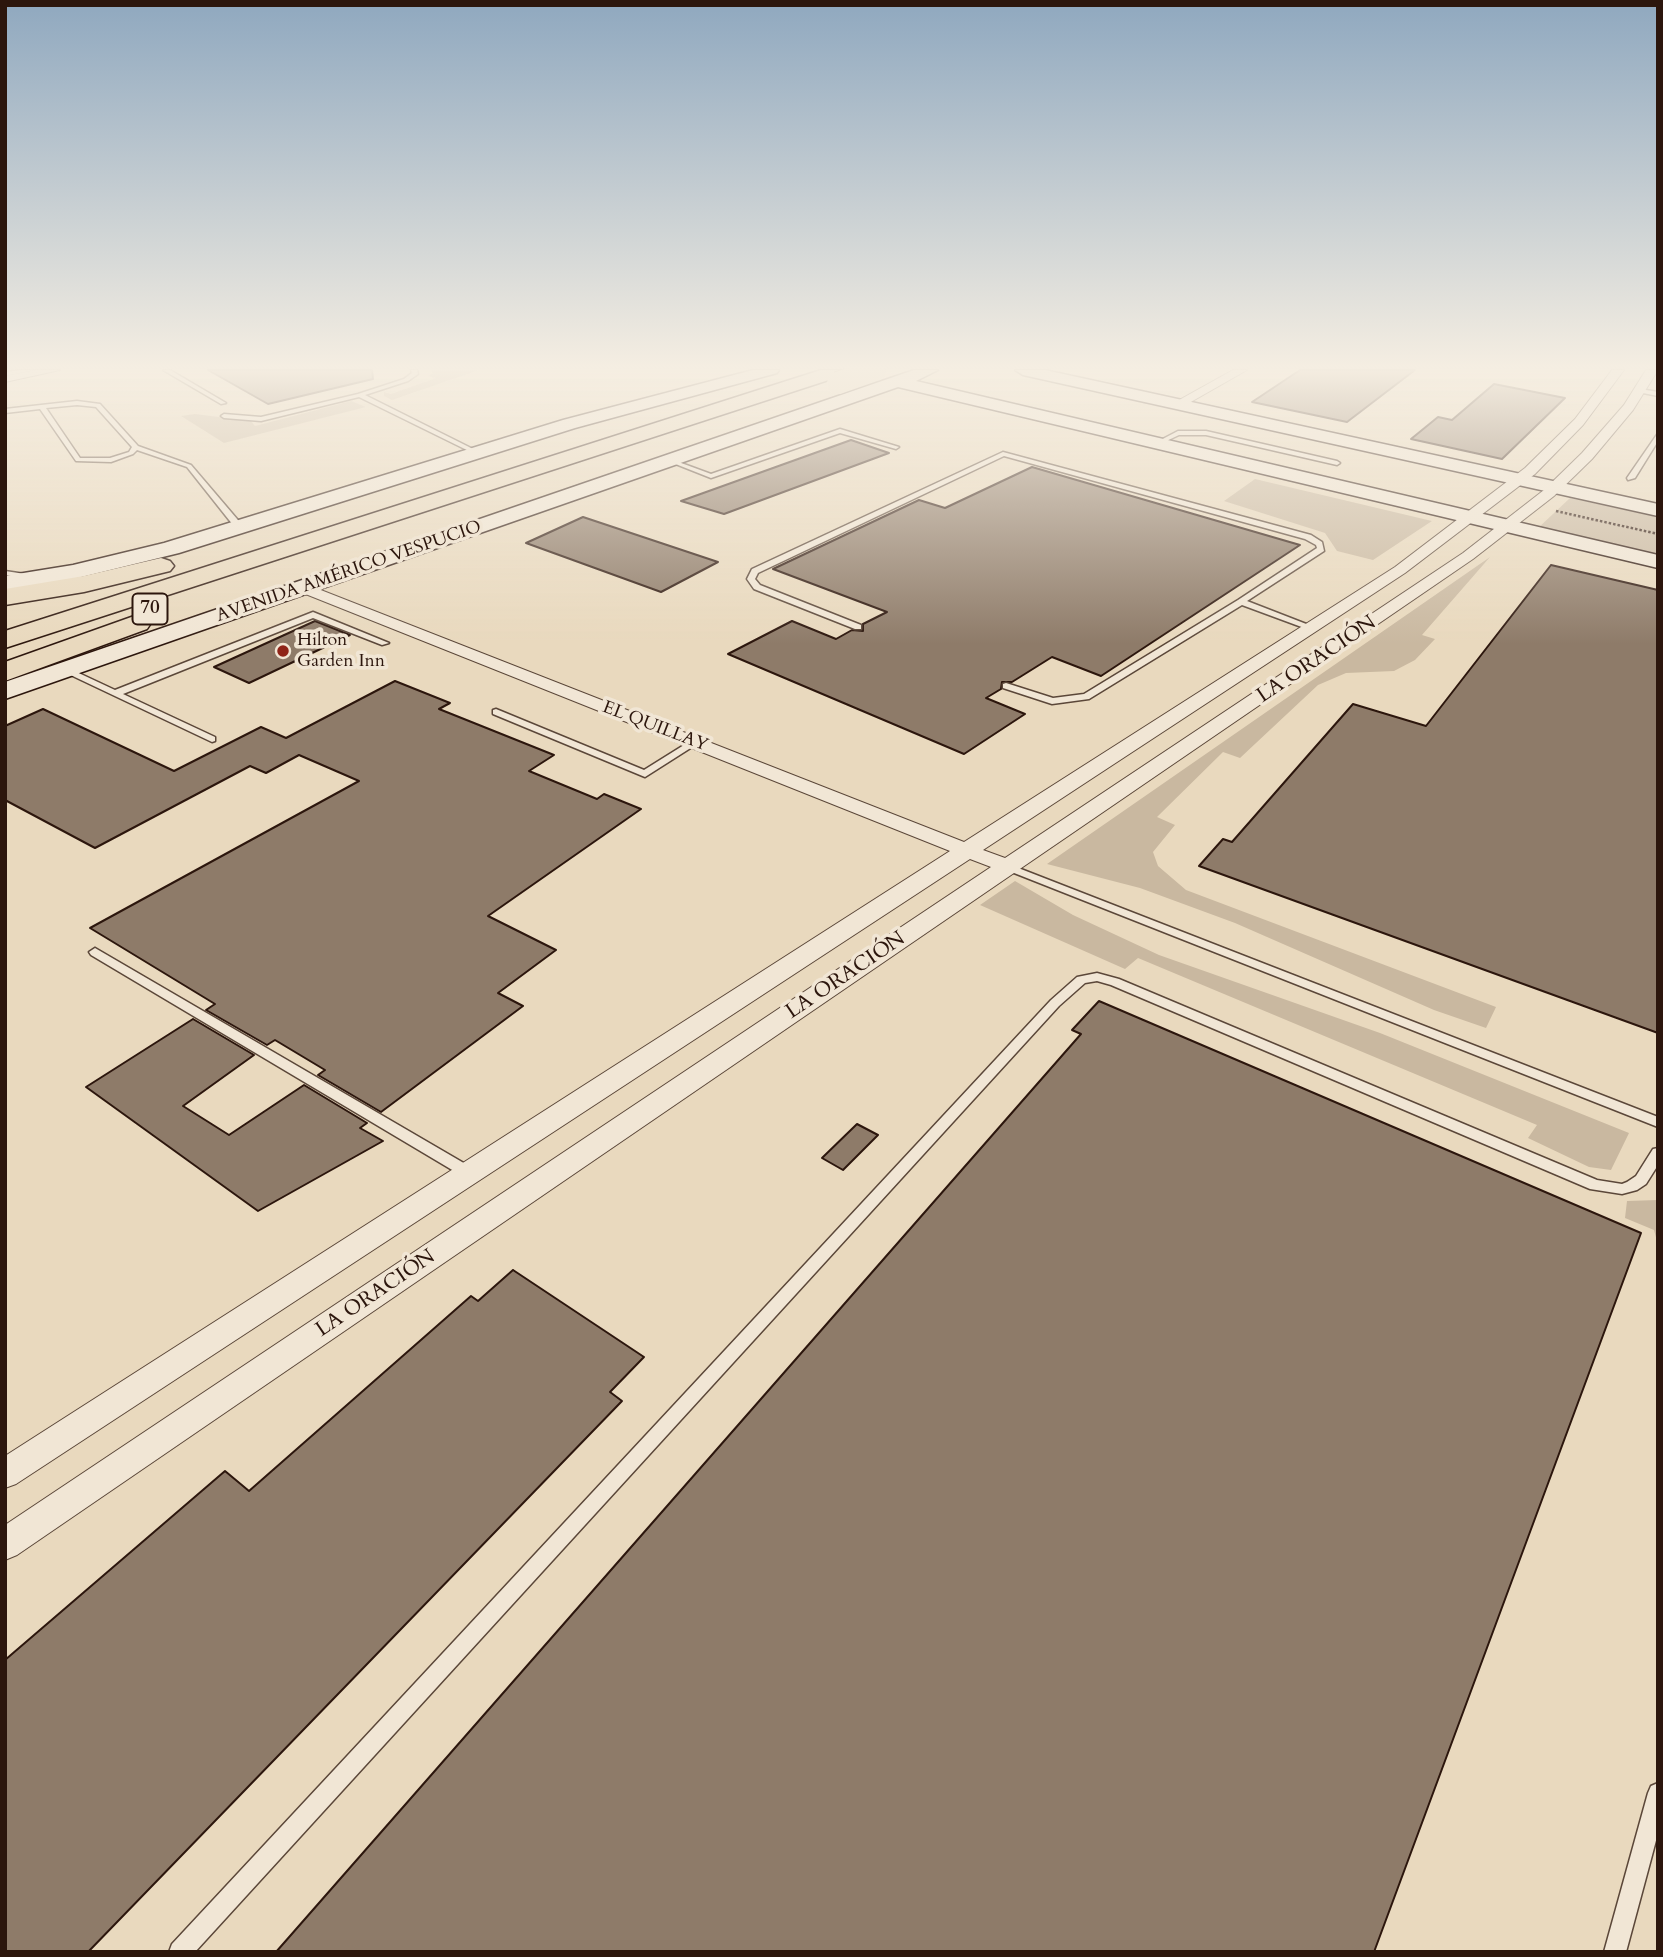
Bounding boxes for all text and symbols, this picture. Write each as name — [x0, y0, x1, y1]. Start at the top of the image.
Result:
street label: AVENIDA AMÉRICO VESPUCIO — [214, 516, 484, 628]
road number: 70 — [132, 594, 168, 624]
street label: LA ORACIÓN — [1253, 611, 1381, 709]
place label: Hilton Garden Inn — [297, 630, 385, 672]
marker: Hilton Garden Inn — [275, 643, 291, 659]
street label: EL QUILLAY — [599, 697, 711, 757]
street label: LA ORACIÓN — [782, 927, 910, 1025]
street label: LA ORACIÓN — [312, 1245, 440, 1343]

